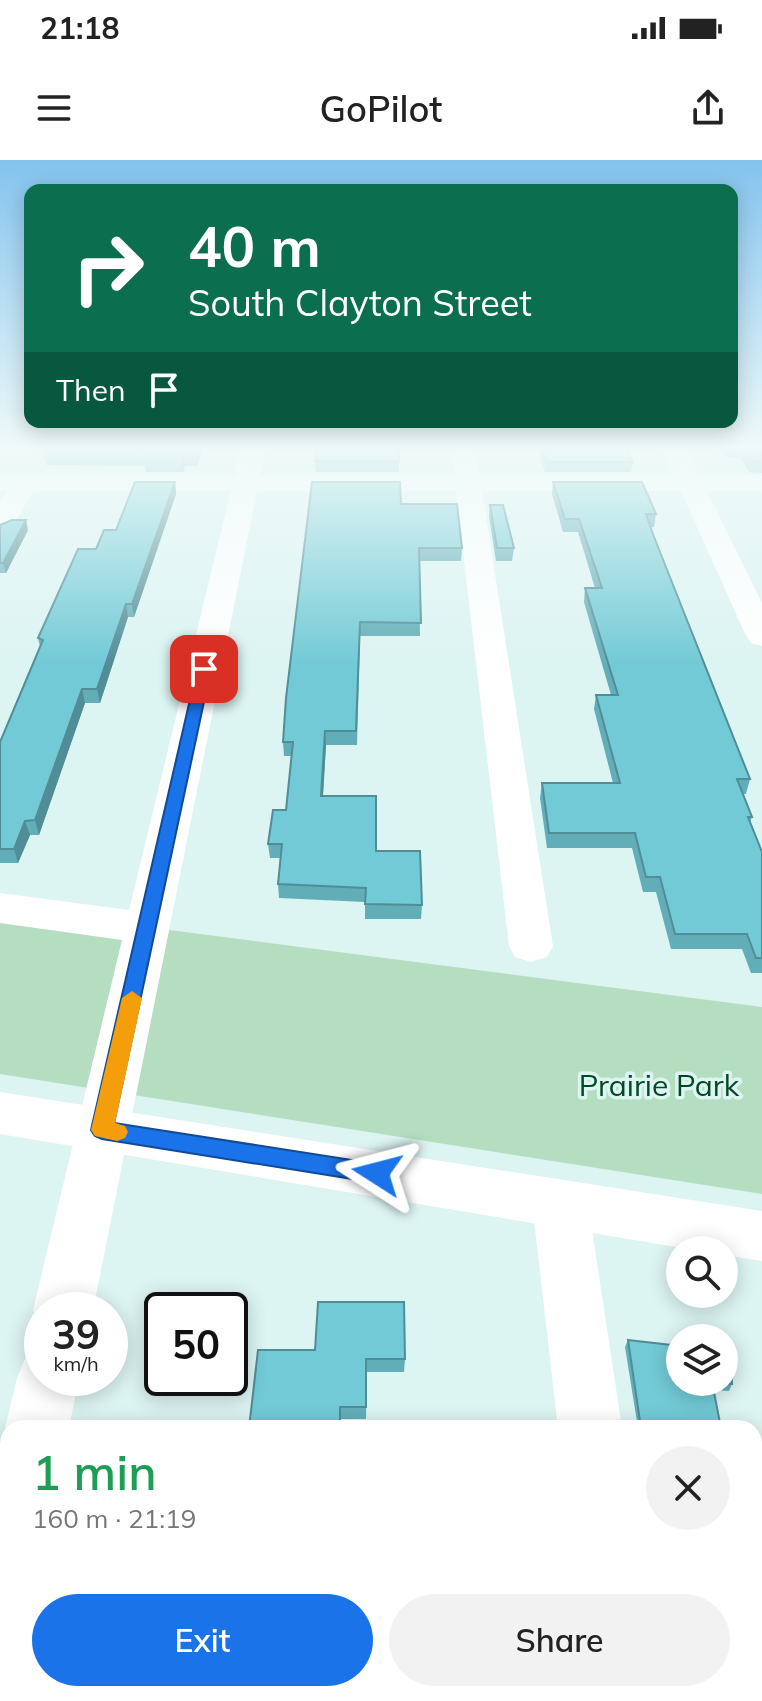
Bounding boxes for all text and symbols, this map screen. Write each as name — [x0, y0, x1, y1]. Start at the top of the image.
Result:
text: 21:18 — [40, 9, 119, 47]
icon: menu — [32, 86, 76, 130]
text: GoPilot — [320, 86, 442, 131]
icon: share — [686, 86, 730, 130]
text: 40 m — [188, 211, 321, 281]
icon: right — [56, 216, 160, 320]
text: South Clayton Street — [188, 280, 532, 325]
icon: arrive — [142, 368, 186, 412]
text: Then — [56, 371, 126, 409]
pin — [170, 635, 238, 703]
icon: arrive — [182, 647, 226, 691]
park label: Prairie Park — [579, 1066, 740, 1104]
position arrow — [335, 1131, 419, 1215]
map controls — [666, 1236, 738, 1396]
button: search — [666, 1236, 738, 1308]
speed limit sign: 50 — [144, 1292, 248, 1396]
text: 39 — [52, 1309, 100, 1359]
button: layers — [666, 1324, 738, 1396]
text: km/h — [53, 1351, 99, 1376]
text: 1 min — [32, 1442, 157, 1502]
button: close — [646, 1446, 730, 1530]
text: 160 m · 21:19 — [32, 1502, 196, 1535]
button: Exit — [32, 1594, 373, 1686]
button: Share — [389, 1594, 730, 1686]

